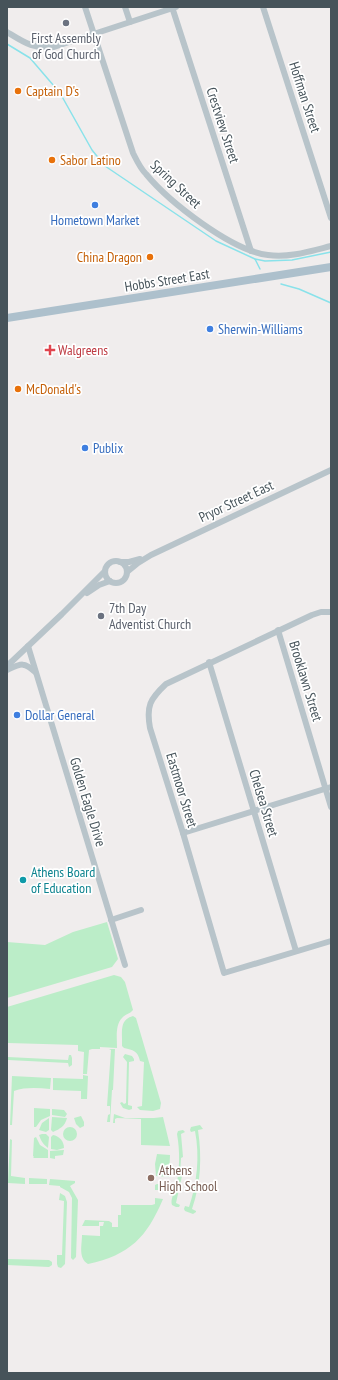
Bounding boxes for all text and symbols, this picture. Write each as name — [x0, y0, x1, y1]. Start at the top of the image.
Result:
marker: First Assembly of God Church — [61, 18, 71, 28]
place label: First Assembly of God Church — [31, 29, 101, 63]
street label: Hoffman Street — [285, 59, 325, 135]
place label: Captain D's — [26, 82, 79, 100]
street label: Crestview Street — [202, 85, 244, 165]
marker: Captain D's — [13, 86, 23, 96]
place label: Sabor Latino — [60, 151, 121, 169]
marker: Sabor Latino — [47, 155, 57, 165]
street label: Spring Street — [147, 156, 205, 212]
marker: Hometown Market — [90, 200, 100, 210]
place label: Hometown Market — [51, 211, 140, 229]
place label: China Dragon — [77, 248, 142, 266]
marker: China Dragon — [145, 252, 155, 262]
street label: Hobbs Street East — [123, 264, 211, 296]
place label: Sherwin-Williams — [218, 320, 303, 338]
marker: Sherwin-Williams — [205, 324, 215, 334]
place label: Walgreens — [58, 341, 108, 359]
marker: Walgreens — [45, 345, 55, 355]
place label: McDonald's — [26, 380, 81, 398]
marker: McDonald's — [13, 384, 23, 394]
place label: Publix — [93, 439, 123, 457]
marker: Publix — [80, 443, 90, 453]
street label: Pryor Street East — [196, 476, 276, 526]
place label: 7th Day Adventist Church — [109, 599, 191, 633]
marker: 7th Day Adventist Church — [96, 611, 106, 621]
street label: Brooklawn Street — [285, 639, 327, 724]
place label: Dollar General — [25, 706, 95, 724]
marker: Dollar General — [12, 710, 22, 720]
street label: Eastmoor Street — [162, 750, 202, 830]
street label: Golden Eagle Drive — [66, 755, 110, 849]
street label: Chelsea Street — [245, 767, 283, 839]
place label: Athens Board of Education — [31, 863, 95, 897]
marker: Athens Board of Education — [18, 875, 28, 885]
place label: Athens High School — [159, 1161, 218, 1195]
marker: Athens High School — [146, 1173, 156, 1183]

